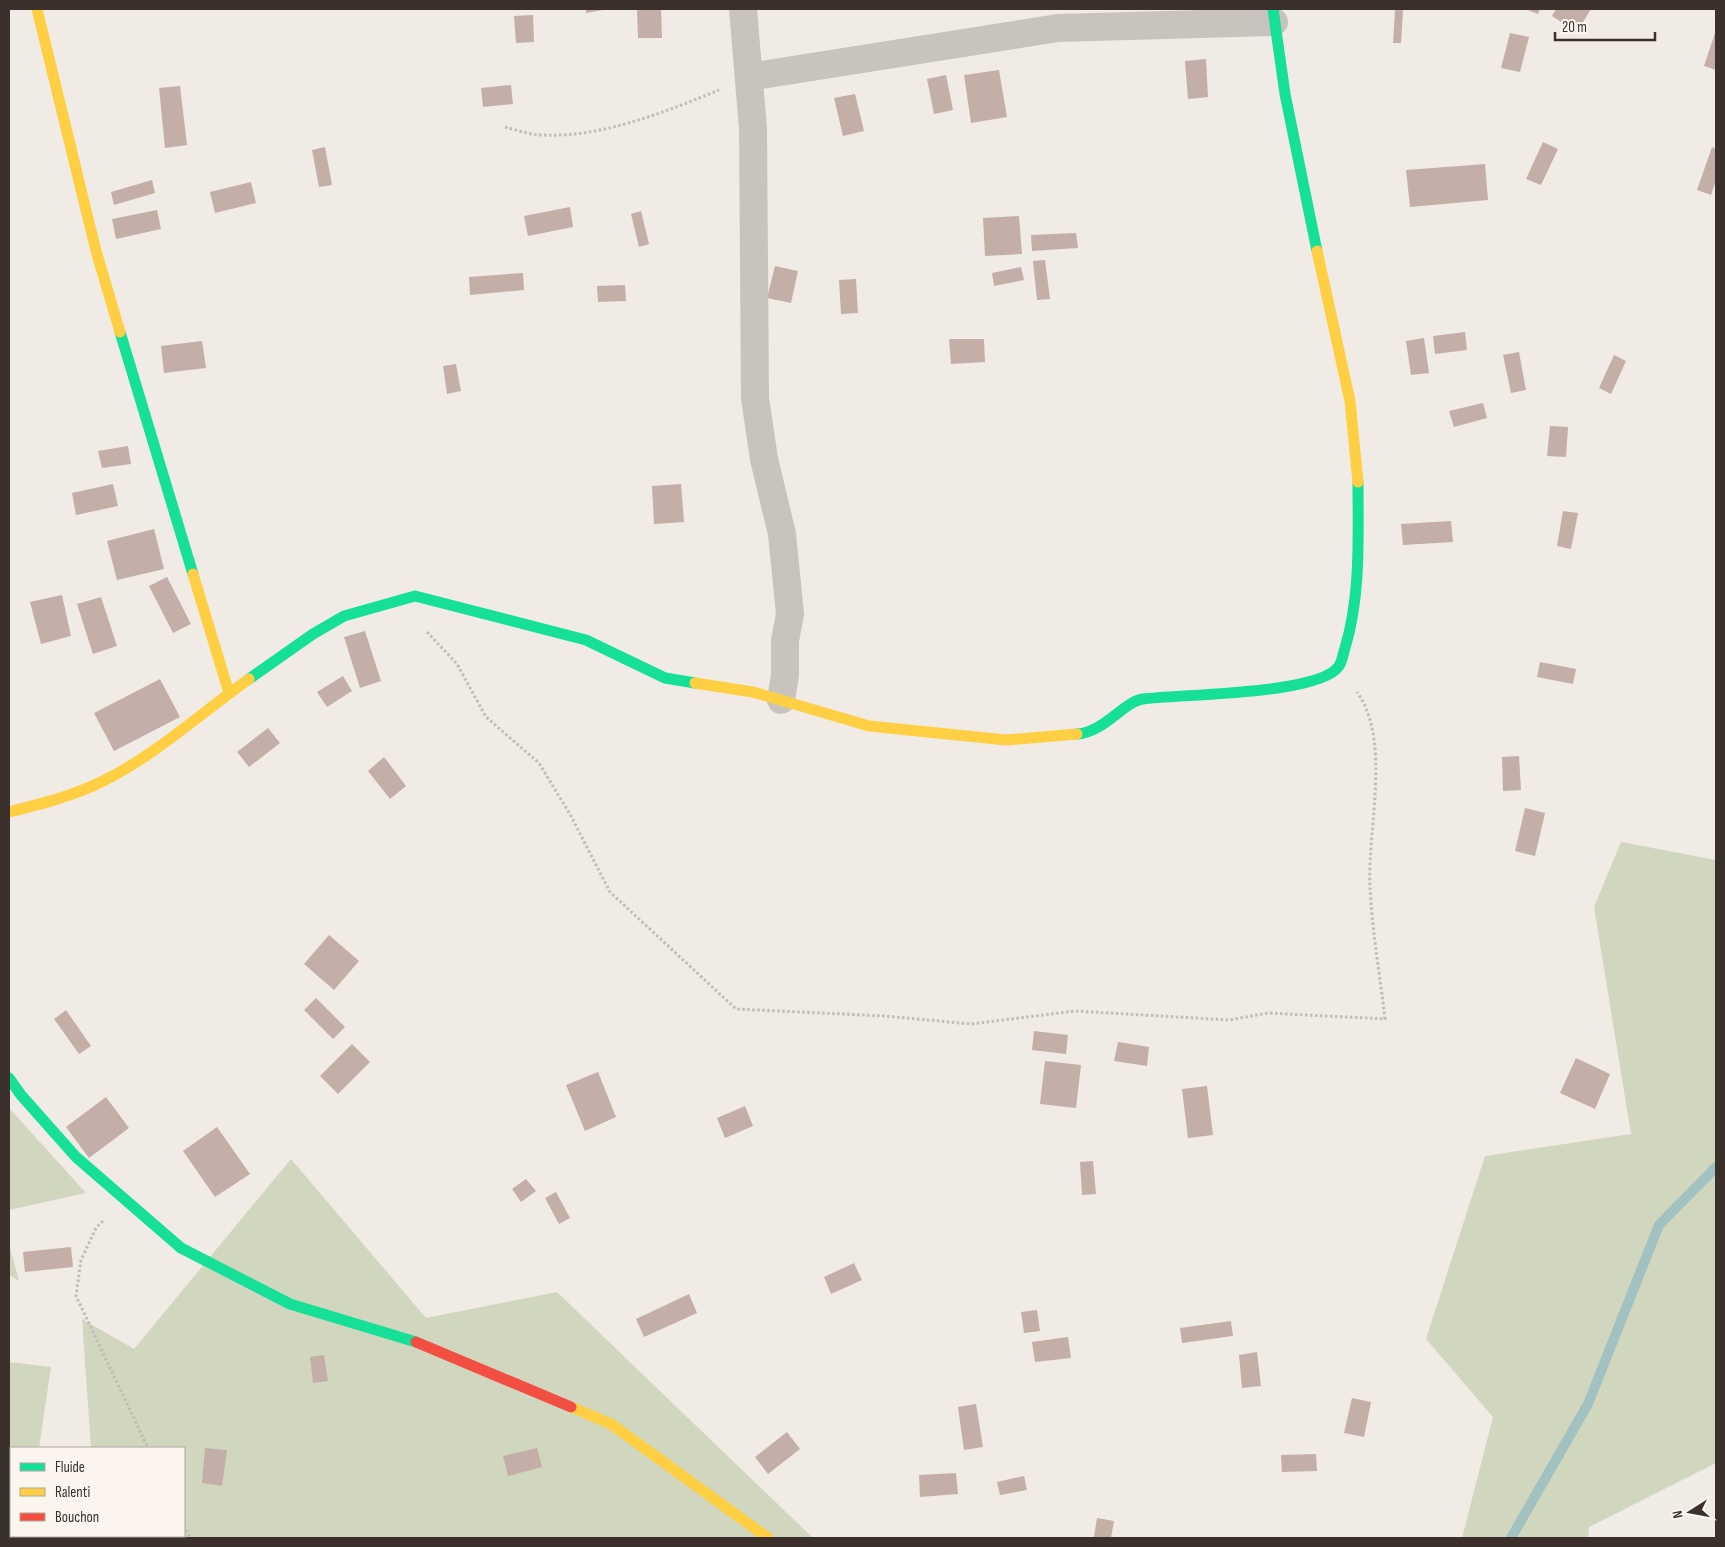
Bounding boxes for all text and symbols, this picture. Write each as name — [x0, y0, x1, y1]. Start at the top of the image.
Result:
scale bar — [1555, 10, 1655, 42]
text: 20 m — [1562, 18, 1587, 37]
legend — [10, 1447, 185, 1537]
text: Fluide — [55, 1458, 85, 1477]
text: Ralenti — [55, 1483, 90, 1502]
north arrow — [1665, 1487, 1715, 1537]
text: Bouchon — [55, 1508, 99, 1527]
text: N — [1669, 1509, 1687, 1520]

